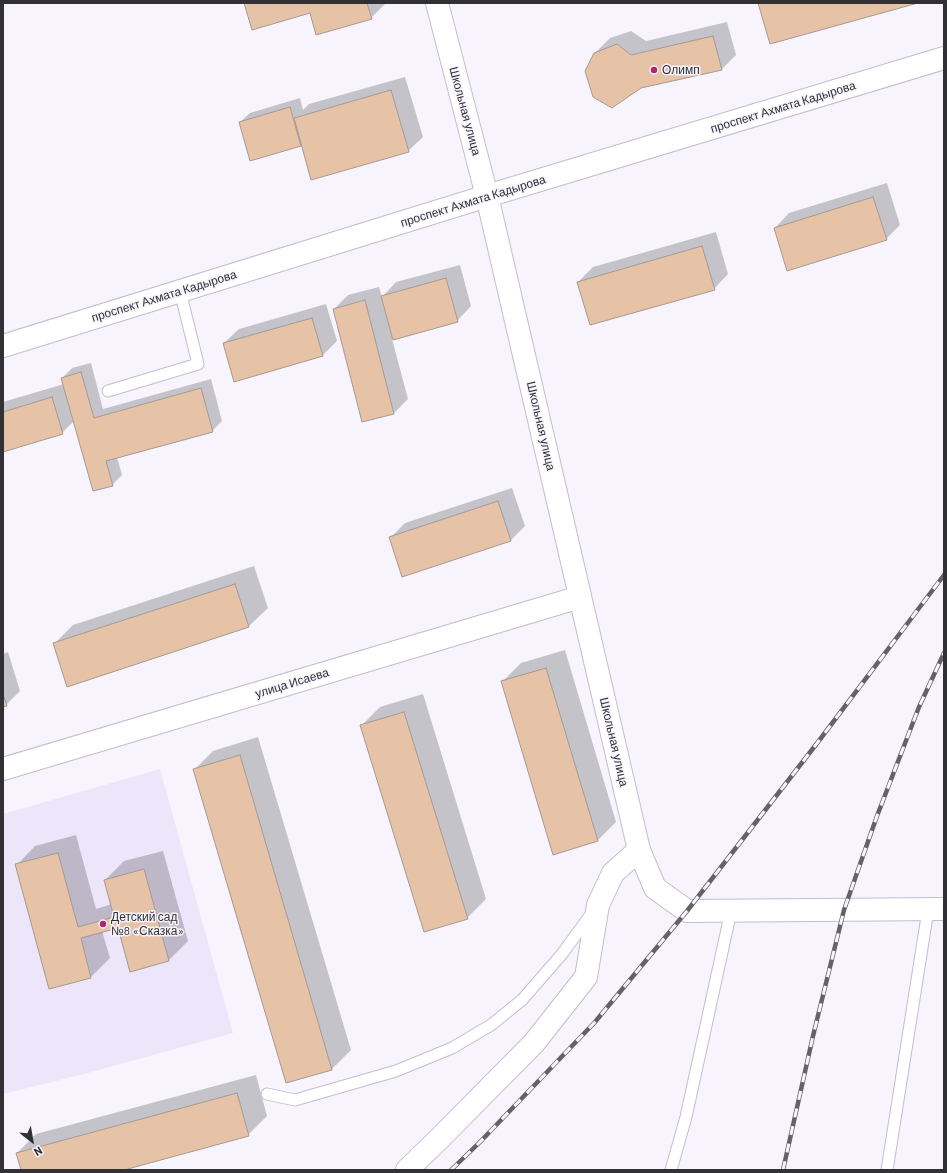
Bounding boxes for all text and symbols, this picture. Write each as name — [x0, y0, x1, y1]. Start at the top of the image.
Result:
place label: Олимп — [662, 63, 700, 77]
street label: Школьная улица — [446, 65, 484, 157]
marker: Олимп — [649, 65, 659, 75]
street label: проспект Ахмата Кадырова — [709, 78, 857, 136]
street label: проспект Ахмата Кадырова — [399, 172, 547, 230]
street label: проспект Ахмата Кадырова — [90, 267, 238, 325]
street label: Школьная улица — [524, 380, 558, 472]
street label: улица Исаева — [253, 665, 331, 701]
street label: Школьная улица — [597, 696, 631, 788]
place label: Детский сад №8 «Сказка» — [111, 910, 184, 938]
marker: Детский сад №8 «Сказка» — [98, 919, 108, 929]
north arrow — [12, 1121, 52, 1161]
text: N — [32, 1144, 45, 1159]

